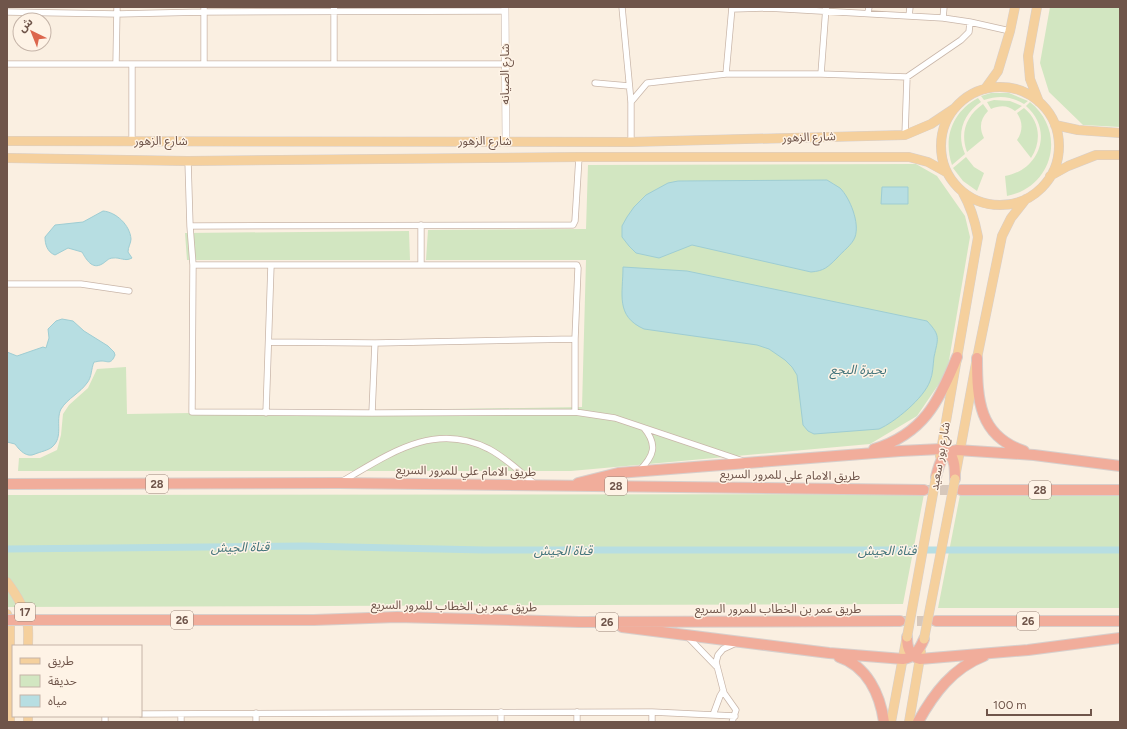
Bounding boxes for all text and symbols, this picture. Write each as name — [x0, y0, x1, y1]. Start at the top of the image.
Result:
north arrow — [12, 12, 52, 52]
text: ش — [16, 15, 35, 35]
street label: شارع الصيانه — [498, 44, 514, 104]
street label: شارع الزهور — [781, 129, 836, 147]
street label: شارع الزهور — [133, 134, 188, 150]
street label: شارع الزهور — [457, 134, 512, 150]
water label: بحيرة البجع — [829, 362, 886, 380]
street label: شارع بور سعيد — [927, 421, 955, 492]
street label: طريق الامام علي للمرور السريع — [396, 463, 536, 482]
street label: طريق الامام علي للمرور السريع — [720, 467, 860, 486]
road number: 28 — [146, 475, 168, 493]
road number: 28 — [605, 477, 627, 495]
road number: 28 — [1029, 481, 1051, 499]
water label: قناة الجيش — [211, 539, 271, 556]
water label: قناة الجيش — [534, 543, 594, 559]
water label: قناة الجيش — [858, 543, 918, 559]
street label: طريق عمر بن الخطاب للمرور السريع — [371, 598, 537, 616]
street label: طريق عمر بن الخطاب للمرور السريع — [695, 602, 861, 618]
road number: 17 — [15, 603, 35, 621]
road number: 26 — [171, 611, 193, 629]
road number: 26 — [1017, 612, 1039, 630]
road number: 26 — [596, 613, 618, 631]
legend — [12, 645, 142, 717]
text: طريق — [48, 654, 74, 669]
text: حديقة — [48, 674, 77, 688]
scale bar — [987, 691, 1091, 717]
text: مياه — [48, 694, 67, 708]
text: 100 m — [993, 698, 1027, 712]

